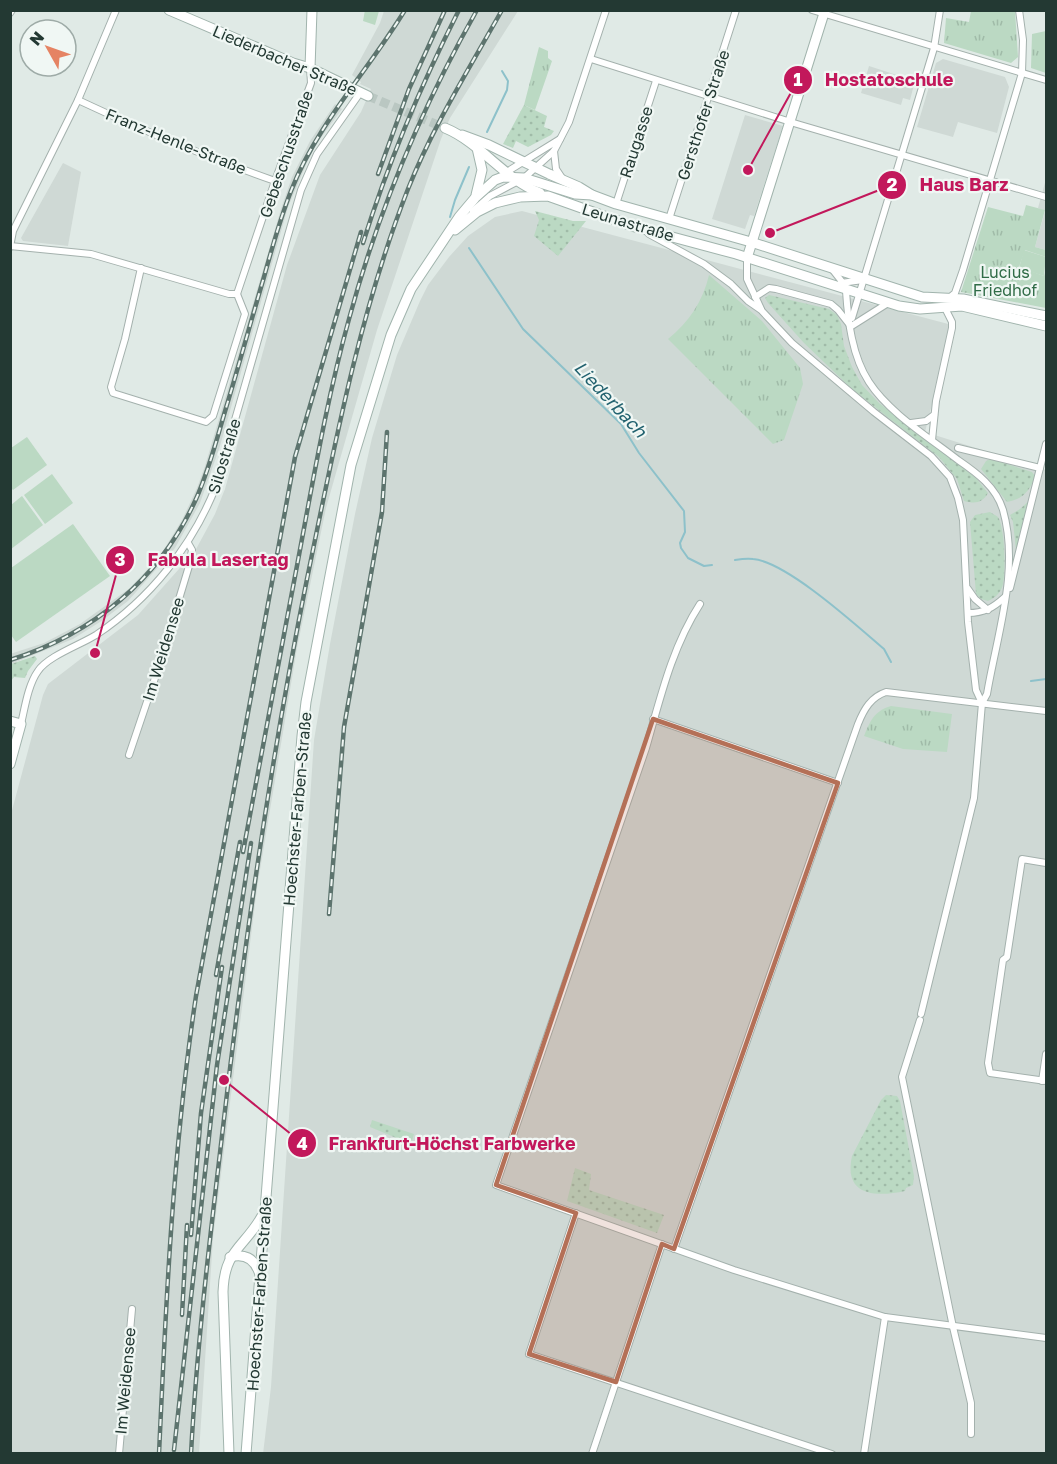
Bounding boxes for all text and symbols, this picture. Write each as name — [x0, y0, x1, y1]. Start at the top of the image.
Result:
north arrow — [18, 18, 78, 78]
street label: Liederbacher Straße — [210, 21, 360, 99]
text: N — [25, 27, 48, 49]
street label: Gersthofer Straße — [672, 47, 734, 183]
callout: Hostatoschule — [783, 62, 966, 98]
text: 1 — [793, 68, 803, 90]
text: Hostatoschule — [825, 68, 954, 90]
street label: Gebeschusstraße — [255, 88, 317, 220]
street label: Raugasse — [615, 103, 657, 181]
street label: Franz-Henle-Straße — [103, 104, 249, 178]
callout: Haus Barz — [877, 167, 1020, 203]
text: 2 — [887, 173, 898, 195]
text: Haus Barz — [920, 173, 1008, 195]
street label: Leunastraße — [579, 198, 677, 246]
park label: Lucius Friedhof — [973, 262, 1037, 300]
water label: Liederbach — [570, 356, 652, 442]
street label: Silostraße — [203, 416, 245, 496]
callout: Fabula Lasertag — [105, 542, 301, 578]
text: 3 — [115, 548, 126, 570]
text: Fabula Lasertag — [147, 548, 289, 570]
street label: Im Weidensee — [138, 595, 188, 703]
street label: Hoechster-Farben-Straße — [279, 711, 315, 907]
callout: Frankfurt-Höchst Farbwerke — [287, 1125, 588, 1161]
text: 4 — [296, 1132, 308, 1154]
text: Frankfurt-Höchst Farbwerke — [328, 1132, 576, 1154]
street label: Hoechster-Farben-Straße — [242, 1196, 276, 1392]
street label: Im Weidensee — [110, 1327, 140, 1435]

